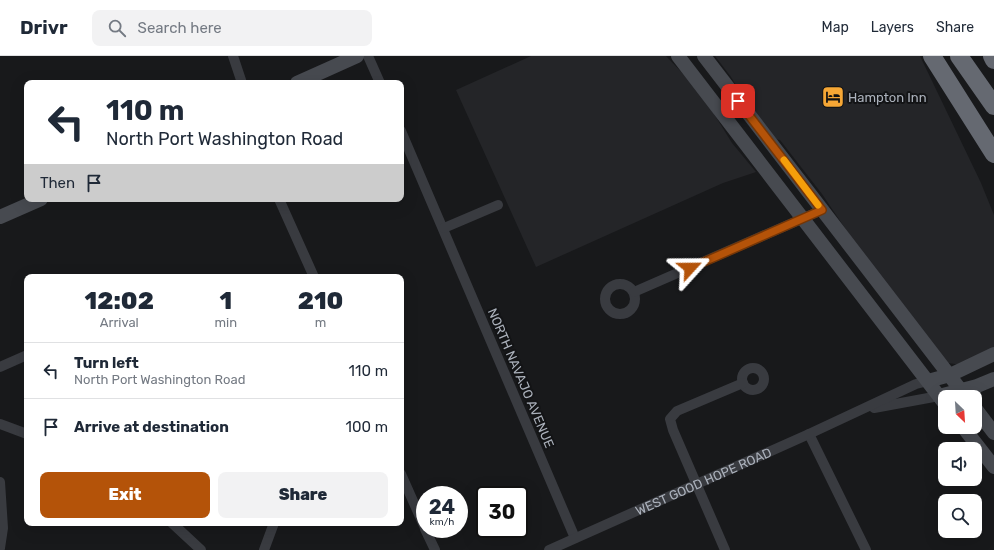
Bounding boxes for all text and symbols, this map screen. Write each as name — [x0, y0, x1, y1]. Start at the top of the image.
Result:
search box — [92, 10, 372, 46]
text: Drivr — [20, 16, 68, 39]
icon: search — [106, 17, 128, 39]
text: Search here — [138, 19, 222, 37]
text: Map — [822, 19, 849, 36]
text: Layers — [871, 19, 914, 36]
text: Share — [936, 19, 974, 36]
pin — [721, 84, 755, 118]
hotel icon: Hampton Inn — [820, 84, 846, 110]
icon: arrive — [727, 90, 749, 112]
place label: Hampton Inn — [848, 90, 927, 105]
text: 110 m — [106, 94, 184, 127]
icon: left — [40, 96, 92, 148]
text: North Port Washington Road — [106, 128, 343, 150]
icon: arrive — [83, 172, 105, 194]
text: Then — [40, 174, 75, 192]
position arrow — [669, 247, 711, 289]
text: 12:02 — [85, 287, 154, 315]
text: 1 — [219, 287, 232, 315]
text: 210 — [298, 287, 343, 315]
street label: NORTH NAVAJO AVENUE — [485, 306, 557, 450]
text: Arrival — [100, 315, 139, 330]
text: min — [215, 315, 237, 330]
text: m — [315, 315, 326, 330]
text: Turn left — [74, 354, 139, 372]
icon: left — [40, 360, 62, 382]
text: 110 m — [349, 362, 388, 380]
text: North Port Washington Road — [74, 372, 245, 387]
north arrow — [938, 390, 982, 434]
map controls — [938, 390, 982, 538]
icon: arrive — [40, 416, 62, 438]
text: Arrive at destination — [74, 418, 229, 436]
text: 100 m — [346, 418, 388, 436]
button: sound — [938, 442, 982, 486]
street label: WEST GOOD HOPE ROAD — [633, 444, 774, 518]
button: Exit — [40, 472, 210, 518]
button: Share — [218, 472, 388, 518]
speed limit sign: 30 — [476, 486, 528, 538]
button: search — [938, 494, 982, 538]
text: 24 — [429, 495, 455, 519]
text: km/h — [430, 516, 454, 528]

